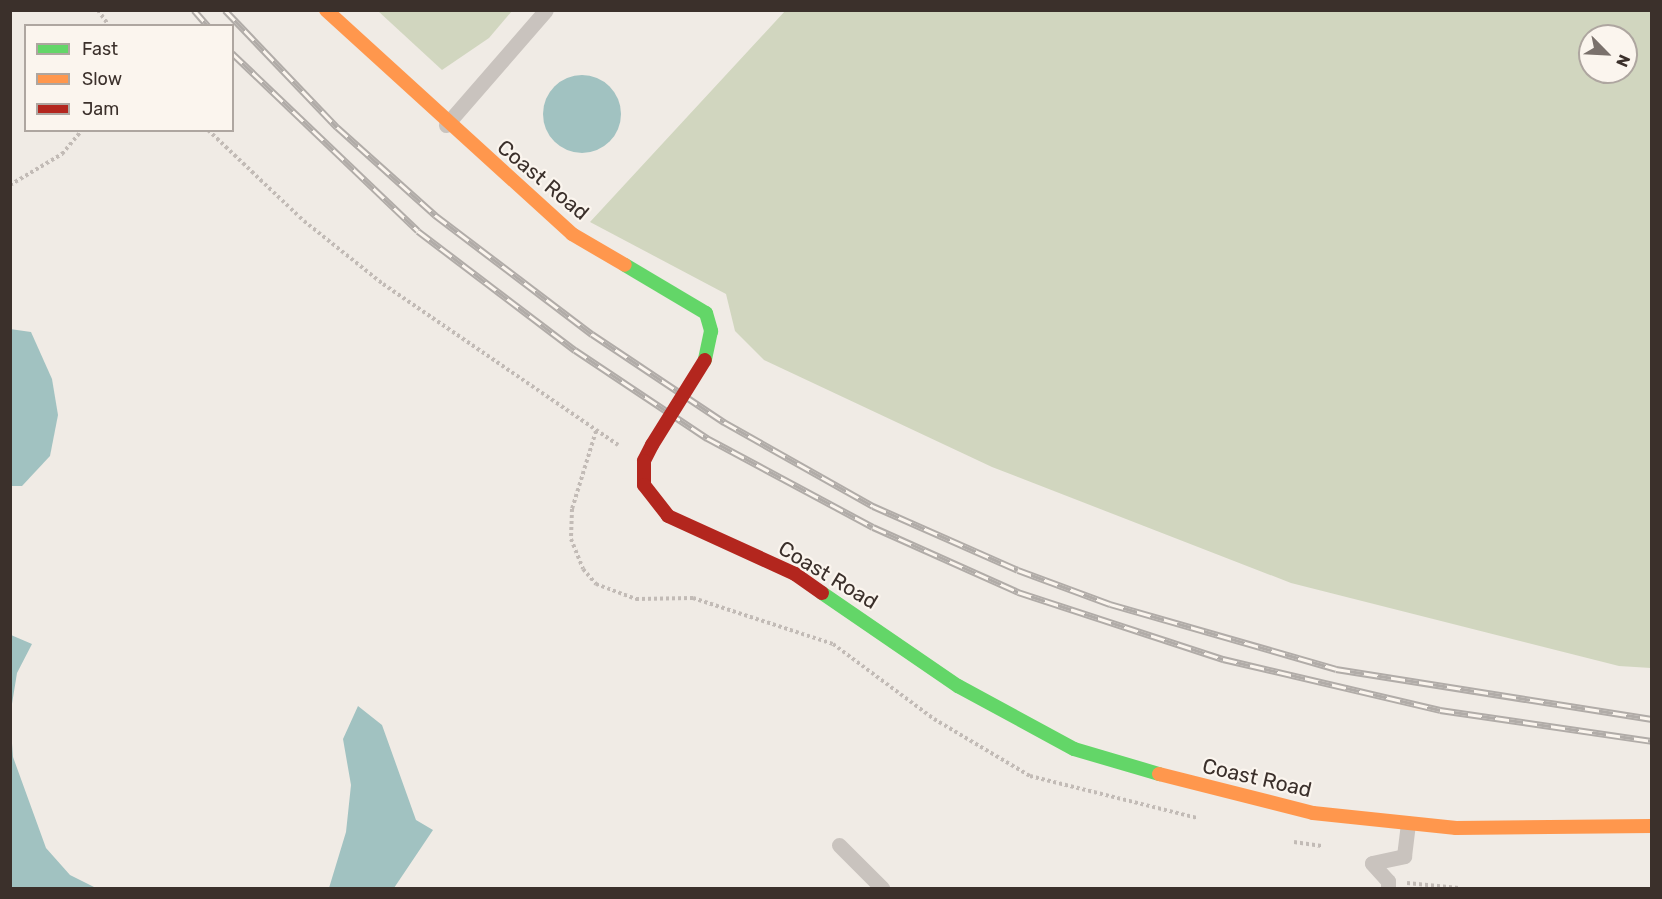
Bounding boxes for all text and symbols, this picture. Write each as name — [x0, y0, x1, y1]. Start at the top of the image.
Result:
legend — [24, 24, 234, 132]
north arrow — [1578, 24, 1638, 84]
text: Fast — [82, 38, 118, 60]
text: N — [1612, 52, 1634, 70]
text: Slow — [82, 68, 122, 90]
text: Jam — [82, 98, 119, 120]
street label: Coast Road — [492, 135, 594, 225]
street label: Coast Road — [774, 535, 882, 615]
street label: Coast Road — [1200, 753, 1314, 803]

